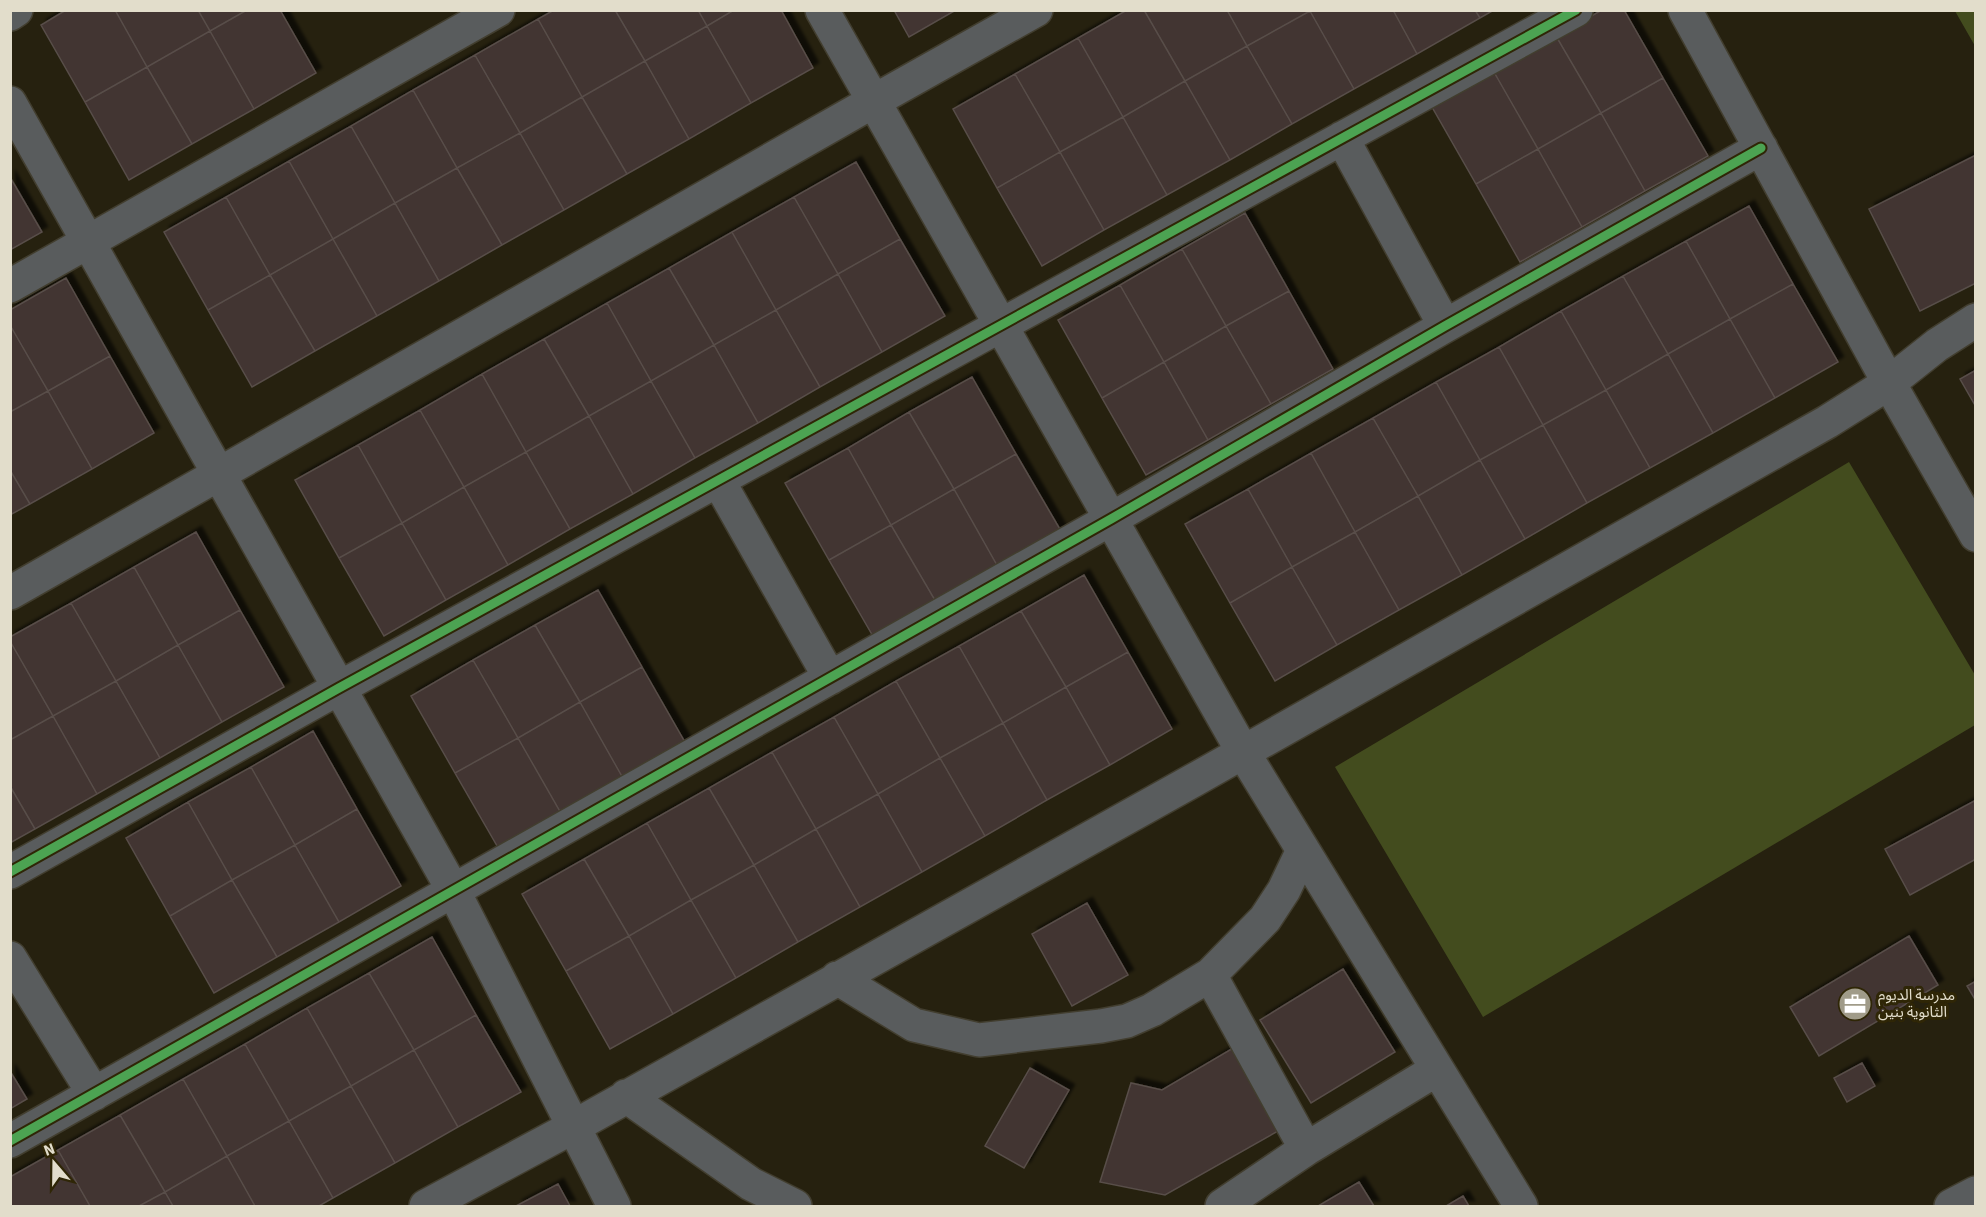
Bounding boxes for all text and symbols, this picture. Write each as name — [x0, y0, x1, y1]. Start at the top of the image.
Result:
place label: مدرسة الديوم الثانوية بنين — [1878, 985, 1955, 1023]
office icon: مدرسة الديوم الثانوية بنين — [1837, 986, 1873, 1022]
north arrow — [24, 1133, 84, 1193]
text: N — [40, 1138, 58, 1162]

